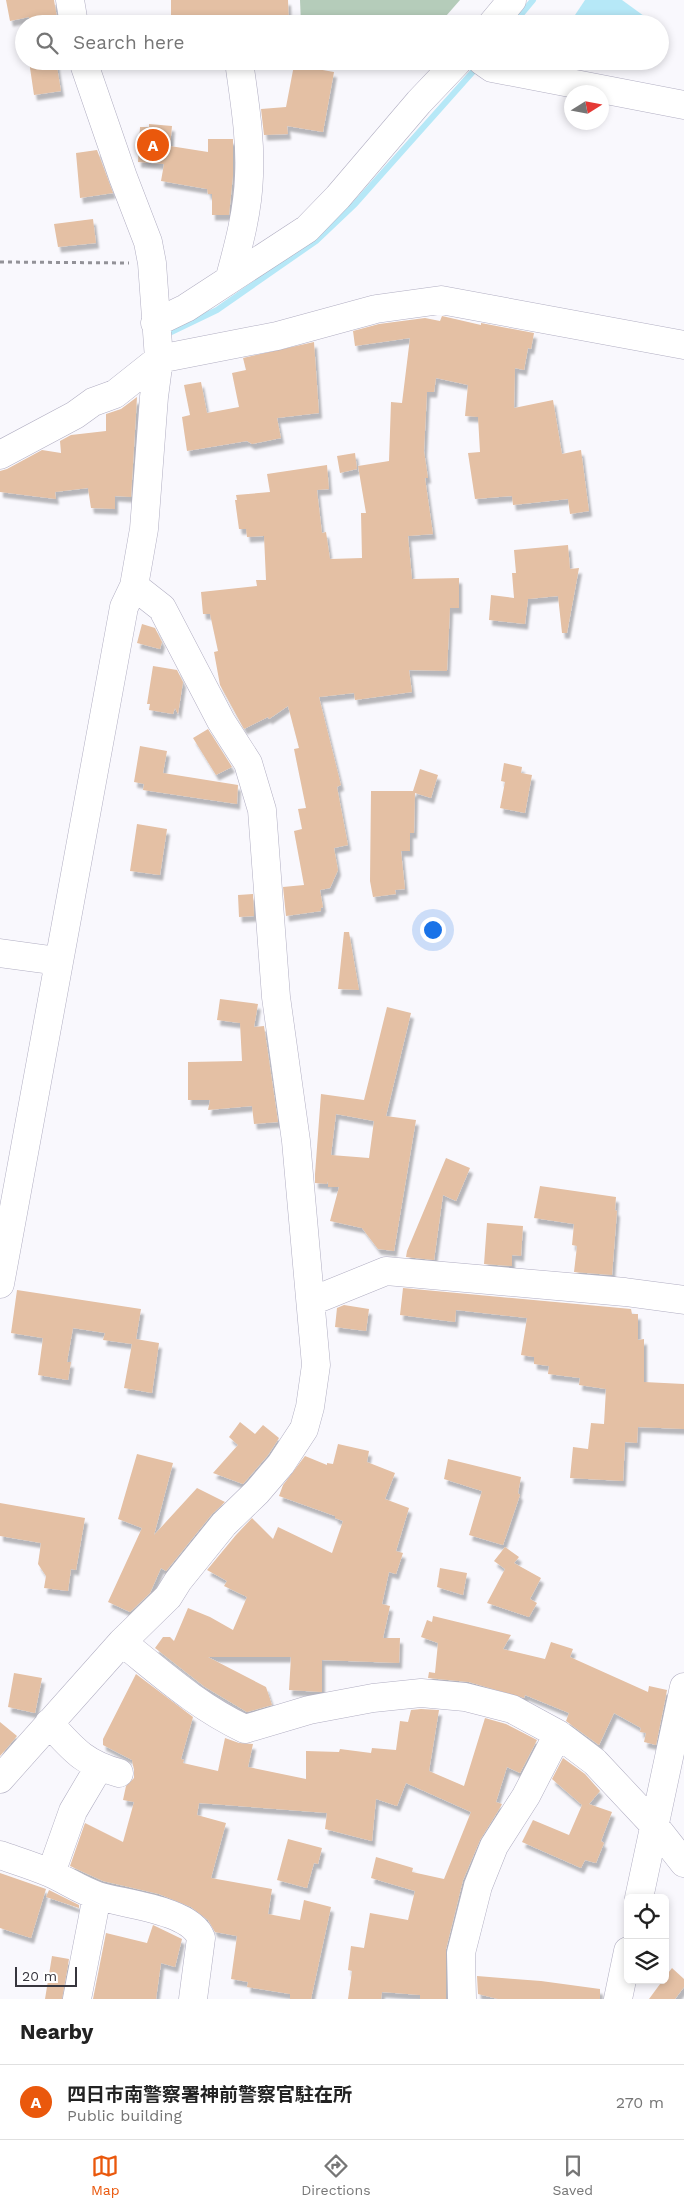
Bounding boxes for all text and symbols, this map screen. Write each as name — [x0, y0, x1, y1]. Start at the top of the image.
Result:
search box — [15, 15, 669, 70]
icon: search — [33, 29, 61, 57]
text: Search here — [73, 31, 184, 54]
north arrow — [564, 85, 609, 130]
pin: A — [137, 126, 169, 164]
your location — [420, 917, 446, 943]
map controls — [624, 1894, 669, 1984]
button: locate — [624, 1894, 669, 1939]
button: layers — [624, 1939, 669, 1984]
scale bar — [15, 1964, 78, 1987]
text: 20 m — [22, 1968, 57, 1984]
text: Nearby — [20, 2019, 93, 2044]
text: 四日市南警察署神前警察官駐在所 — [67, 2083, 352, 2106]
text: A — [31, 2093, 41, 2112]
text: 270 m — [616, 2093, 664, 2112]
text: Public building — [67, 2106, 182, 2125]
tab: Map — [91, 2152, 120, 2198]
tab: Directions — [301, 2152, 371, 2198]
tab: Saved — [552, 2152, 593, 2198]

